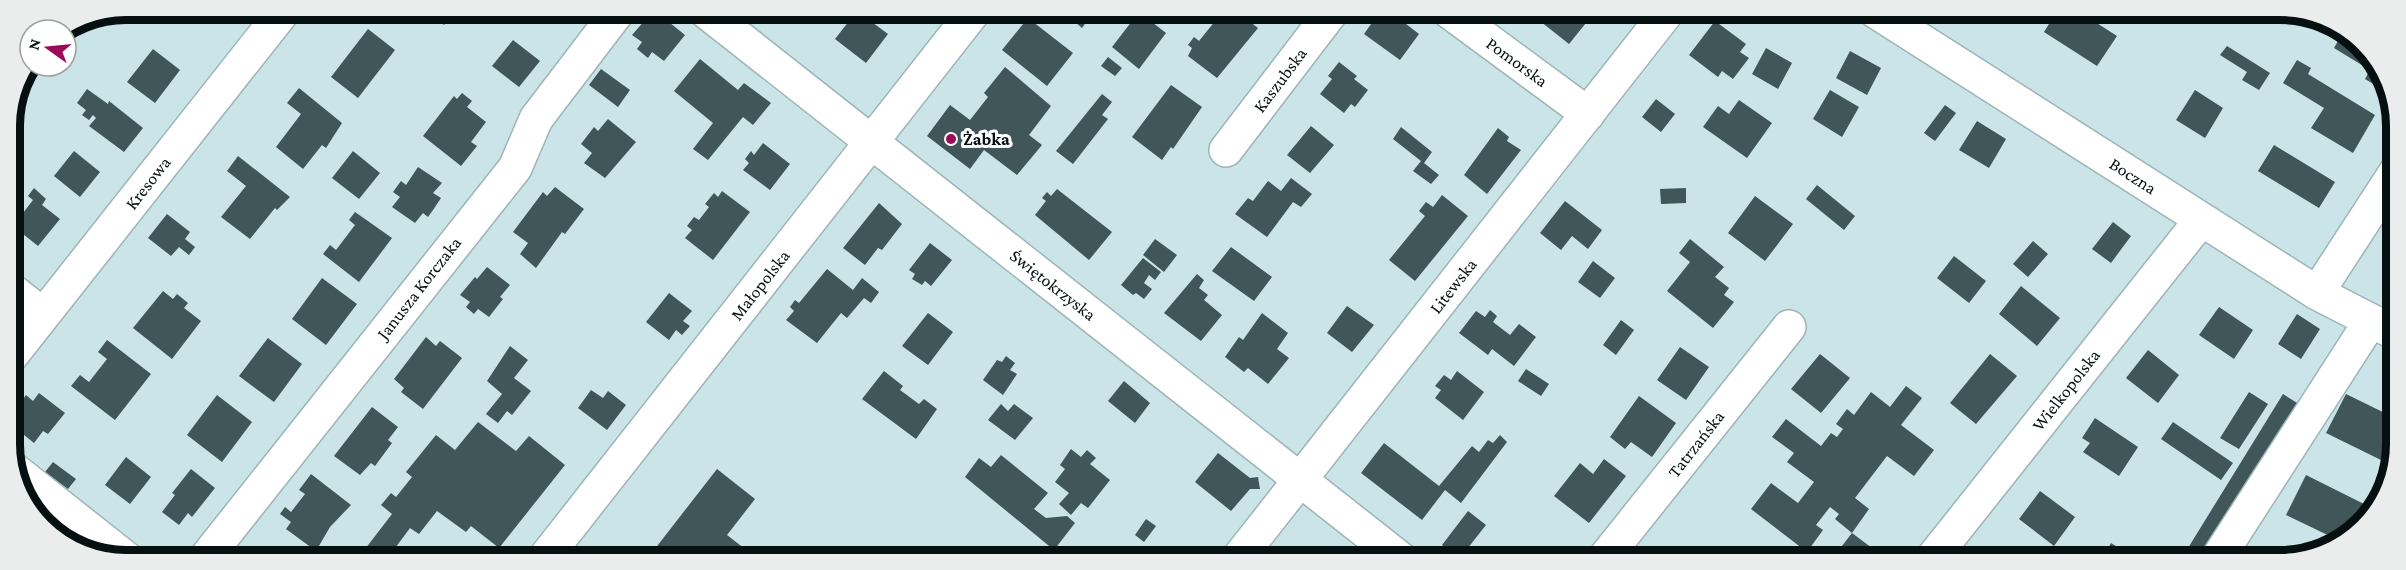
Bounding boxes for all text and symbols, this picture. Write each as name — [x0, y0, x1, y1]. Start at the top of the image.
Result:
north arrow — [18, 18, 78, 78]
street label: Pomorska — [1482, 33, 1552, 91]
text: N — [24, 37, 44, 52]
street label: Kaszubska — [1249, 44, 1311, 116]
place label: Żabka — [963, 129, 1010, 149]
marker: Żabka — [944, 132, 958, 146]
street label: Kresowa — [121, 153, 175, 213]
street label: Boczna — [2106, 153, 2160, 199]
street label: Janusza Korczaka — [372, 233, 465, 345]
street label: Świętokrzyska — [1006, 245, 1100, 325]
street label: Małopolska — [726, 246, 794, 324]
street label: Litewska — [1425, 254, 1481, 318]
street label: Wielkopolska — [2028, 345, 2104, 435]
street label: Tatrzańska — [1664, 407, 1728, 481]

